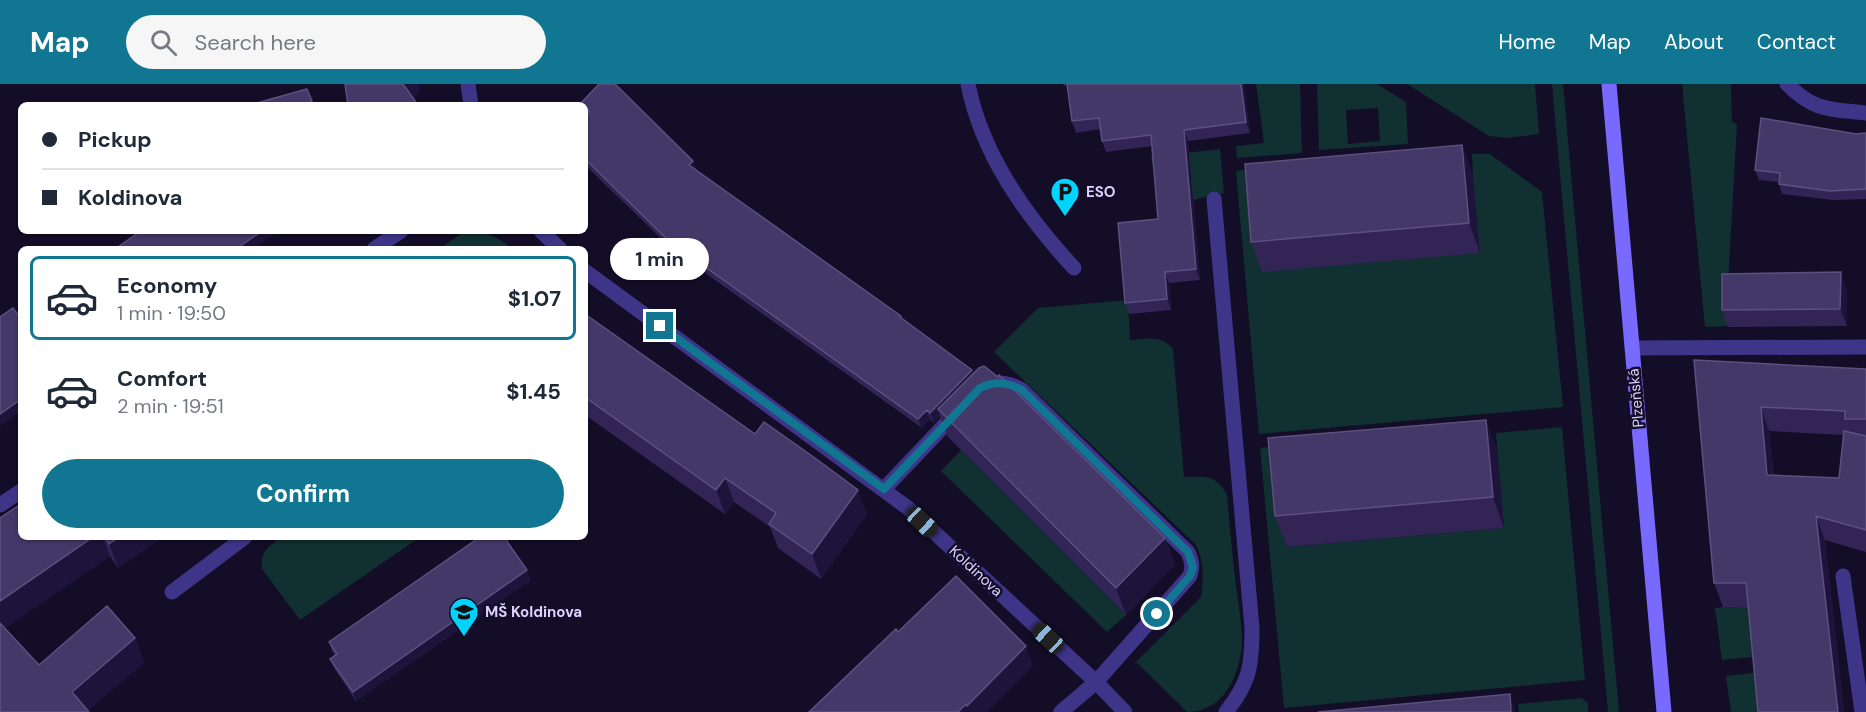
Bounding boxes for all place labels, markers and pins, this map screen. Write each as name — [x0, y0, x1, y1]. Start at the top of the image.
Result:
parking icon: ESO — [1049, 176, 1081, 218]
place label: ESO — [1086, 182, 1116, 202]
school or university icon: MŠ Koldinova — [448, 596, 480, 638]
place label: MŠ Koldinova — [485, 602, 582, 622]

